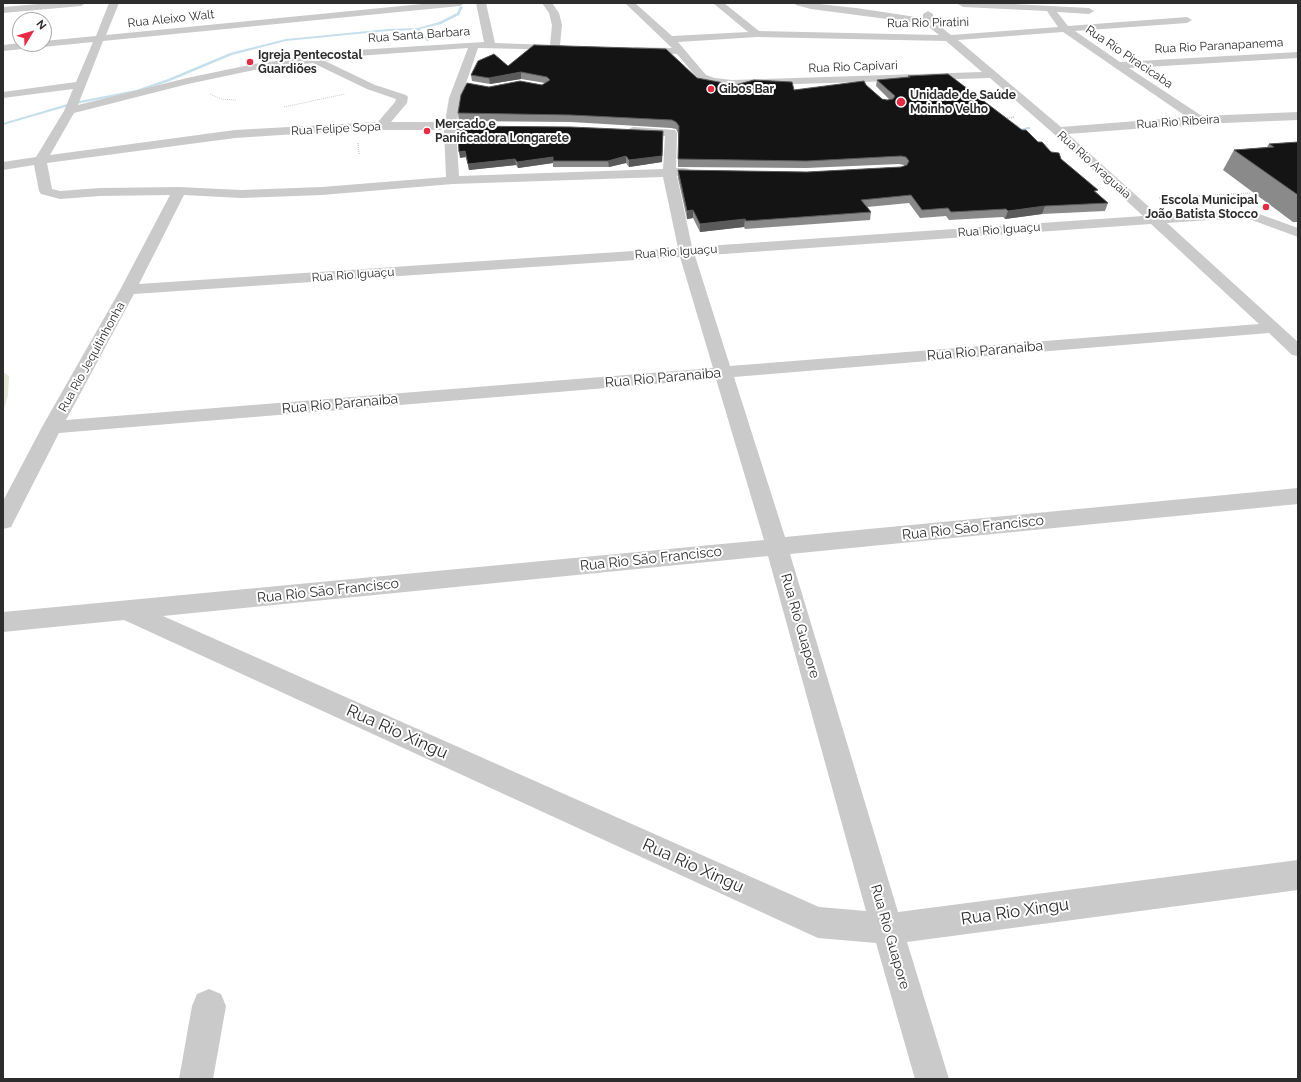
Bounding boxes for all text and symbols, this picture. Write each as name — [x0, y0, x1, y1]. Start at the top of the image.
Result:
street label: Rua Aleixo Walt — [127, 7, 215, 31]
north arrow — [12, 12, 52, 52]
street label: Rua Rio Piratini — [887, 15, 969, 31]
text: N — [33, 18, 49, 32]
street label: Rua Rio Piracicaba — [1083, 22, 1175, 92]
street label: Rua Santa Barbara — [367, 24, 471, 46]
street label: Rua Rio Paranapanema — [1154, 35, 1284, 57]
place label: Igreja Pentecostal Guardiões — [258, 48, 362, 76]
marker: Igreja Pentecostal Guardiões — [245, 57, 255, 67]
street label: Rua Rio Capivari — [808, 58, 898, 76]
place label: Gibos Bar — [719, 82, 774, 96]
marker: Gibos Bar — [706, 84, 716, 94]
place label: Unidade de Saúde Moinho Velho — [910, 88, 1016, 116]
marker: Unidade de Saúde Moinho Velho — [895, 96, 907, 108]
street label: Rua Rio Ribeira — [1136, 112, 1220, 132]
place label: Mercado e Panificadora Longarete — [435, 117, 569, 145]
street label: Rua Felipe Sopa — [291, 119, 381, 139]
marker: Mercado e Panificadora Longarete — [422, 126, 432, 136]
street label: Rua Rio Araguaia — [1054, 128, 1134, 202]
place label: Escola Municipal João Batista Stocco — [1145, 193, 1258, 221]
marker: Escola Municipal João Batista Stocco — [1261, 202, 1271, 212]
street label: Rua Rio Iguaçu — [957, 220, 1041, 240]
street label: Rua Rio Iguaçu — [634, 242, 718, 262]
street label: Rua Rio Iguaçu — [311, 265, 395, 285]
street label: Rua Rio Jequitinhonha — [56, 300, 128, 414]
street label: Rua Rio Paranaiba — [926, 338, 1044, 364]
street label: Rua Rio Paranaiba — [604, 365, 722, 391]
street label: Rua Rio Paranaiba — [281, 391, 399, 417]
street label: Rua Rio São Francisco — [901, 512, 1045, 544]
street label: Rua Rio São Francisco — [579, 543, 723, 575]
street label: Rua Rio Guapore — [777, 572, 823, 680]
street label: Rua Rio São Francisco — [256, 575, 400, 607]
street label: Rua Rio Xingu — [343, 701, 451, 763]
street label: Rua Rio Xingu — [639, 835, 747, 897]
street label: Rua Rio Guapore — [867, 883, 913, 991]
street label: Rua Rio Xingu — [960, 894, 1070, 930]

